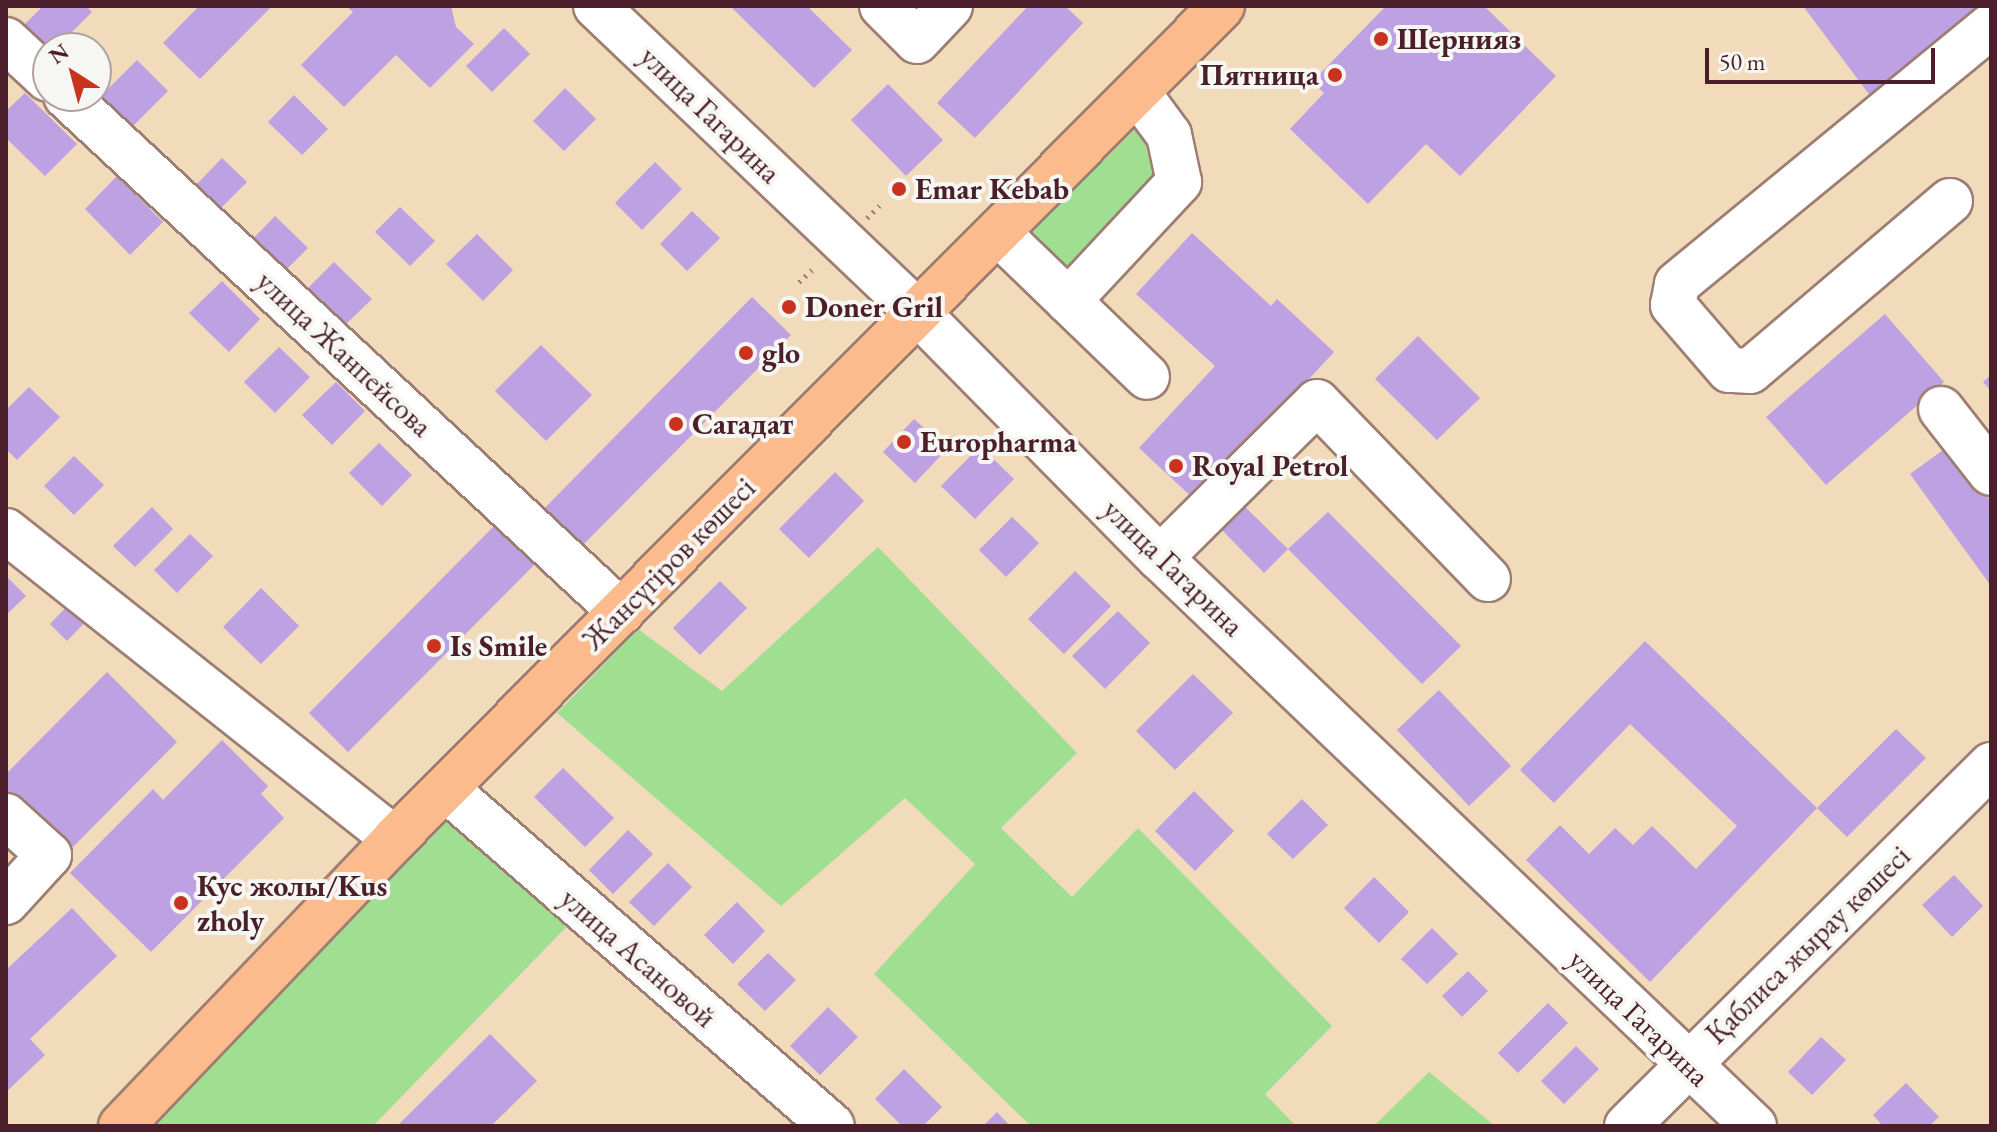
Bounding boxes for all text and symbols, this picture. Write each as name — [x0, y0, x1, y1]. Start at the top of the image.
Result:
place label: Шернияз — [1397, 21, 1521, 57]
marker: Шернияз — [1372, 30, 1390, 48]
north arrow — [32, 32, 112, 112]
scale bar — [1709, 32, 1939, 82]
text: N — [43, 37, 75, 71]
street label: улица Гагарина — [632, 39, 788, 191]
text: 50 m — [1719, 46, 1766, 77]
place label: Пятница — [1200, 57, 1319, 93]
marker: Пятница — [1326, 66, 1344, 84]
place label: Emar Kebab — [915, 171, 1069, 207]
marker: Emar Kebab — [890, 180, 908, 198]
street label: улица Жанпейсова — [249, 263, 439, 445]
place label: Doner Gril — [805, 289, 943, 325]
marker: Doner Gril — [780, 298, 798, 316]
place label: glo — [762, 335, 800, 371]
marker: glo — [737, 344, 755, 362]
place label: Сагадат — [692, 406, 793, 442]
marker: Сагадат — [667, 415, 685, 433]
place label: Europharma — [920, 424, 1077, 460]
marker: Europharma — [895, 433, 913, 451]
place label: Royal Petrol — [1192, 448, 1348, 484]
marker: Royal Petrol — [1167, 457, 1185, 475]
street label: Жансүгіров көшесі — [575, 470, 763, 658]
street label: улица Гагарина — [1095, 492, 1251, 644]
place label: Is Smile — [450, 628, 547, 664]
marker: Is Smile — [425, 637, 443, 655]
street label: Қаблиса жырау көшесі — [1698, 838, 1918, 1052]
place label: Кус жолы/Kus zholy — [197, 868, 387, 938]
street label: улица Асановой — [553, 881, 723, 1035]
marker: Кус жолы/Kus zholy — [172, 894, 190, 912]
street label: улица Гагарина — [1561, 942, 1717, 1094]

